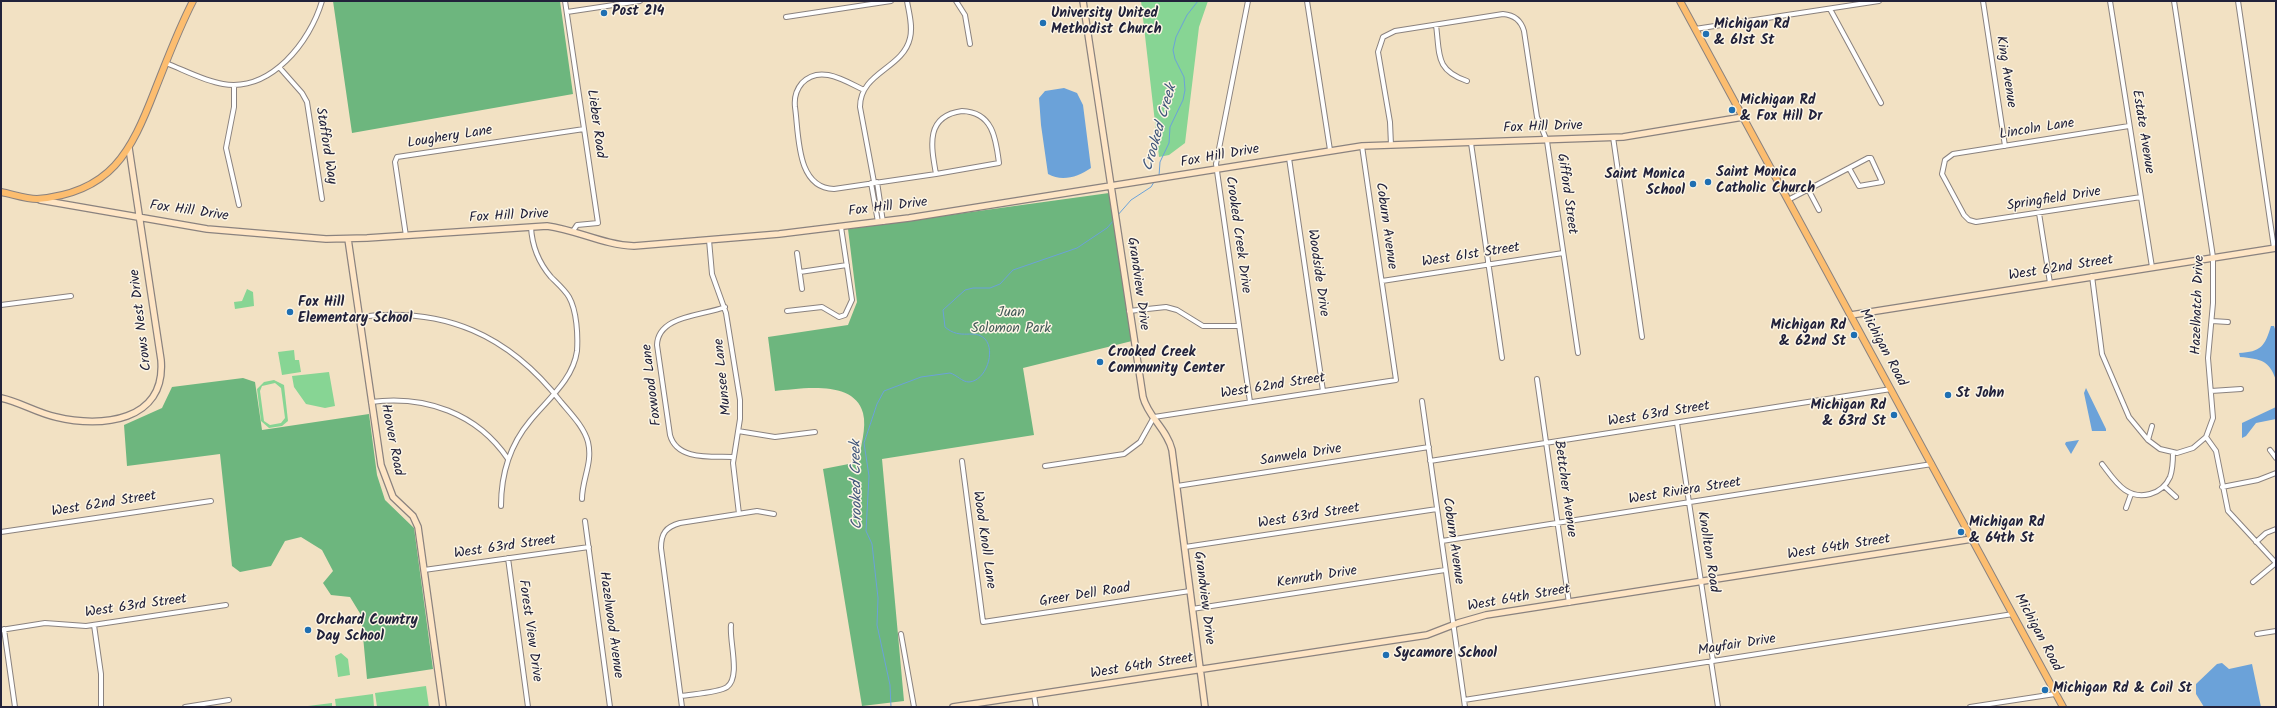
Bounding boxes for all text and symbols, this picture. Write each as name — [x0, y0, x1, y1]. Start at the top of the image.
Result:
place label: Post 214 — [612, 5, 664, 21]
place label: University United Methodist Church — [1051, 7, 1162, 40]
marker: Post 214 — [599, 8, 609, 18]
marker: University United Methodist Church — [1038, 18, 1048, 28]
place label: Michigan Rd & 61st St — [1714, 18, 1790, 50]
marker: Michigan Rd & 61st St — [1701, 29, 1711, 39]
street label: King Avenue — [1991, 35, 2019, 109]
water label: Crooked Creek — [1140, 83, 1182, 173]
street label: Lieber Road — [582, 89, 608, 159]
street label: Estate Avenue — [2127, 89, 2157, 175]
place label: Michigan Rd & Fox Hill Dr — [1740, 94, 1822, 126]
marker: Michigan Rd & Fox Hill Dr — [1727, 105, 1737, 115]
street label: Stafford Way — [311, 106, 339, 186]
street label: Lincoln Lane — [1998, 116, 2076, 144]
street label: Fox Hill Drive — [1503, 118, 1583, 138]
street label: Loughery Lane — [406, 123, 494, 153]
street label: Fox Hill Drive — [1179, 142, 1261, 172]
street label: Gifford Street — [1552, 152, 1580, 236]
place label: Saint Monica Catholic Church — [1716, 166, 1815, 198]
place label: Saint Monica School — [1605, 168, 1685, 200]
street label: Crooked Creek Drive — [1220, 175, 1254, 295]
marker: Saint Monica Catholic Church — [1703, 177, 1713, 187]
marker: Saint Monica School — [1688, 179, 1698, 189]
street label: Coburn Avenue — [1371, 181, 1399, 271]
street label: Springfield Drive — [2006, 184, 2102, 216]
street label: Fox Hill Drive — [847, 195, 929, 221]
street label: Fox Hill Drive — [148, 198, 230, 226]
street label: Fox Hill Drive — [469, 207, 549, 227]
street label: Woodside Drive — [1303, 228, 1331, 318]
street label: Grandview Drive — [1122, 236, 1152, 332]
street label: West 61st Street — [1421, 240, 1521, 272]
street label: West 62nd Street — [2007, 252, 2115, 286]
street label: Hazelhatch Drive — [2189, 255, 2209, 355]
street label: Crows Nest Drive — [127, 268, 157, 372]
place label: Fox Hill Elementary School — [298, 296, 412, 328]
park label: Juan Solomon Park — [971, 306, 1051, 338]
street label: Michigan Road — [1854, 306, 1910, 390]
marker: Fox Hill Elementary School — [285, 307, 295, 317]
place label: Michigan Rd & 62nd St — [1770, 319, 1846, 352]
marker: Michigan Rd & 62nd St — [1849, 330, 1859, 340]
street label: Munsee Lane — [712, 338, 736, 416]
street label: Foxwood Lane — [640, 343, 666, 427]
place label: Crooked Creek Community Center — [1108, 346, 1225, 378]
marker: Crooked Creek Community Center — [1095, 357, 1105, 367]
street label: West 62nd Street — [1219, 370, 1327, 404]
place label: St John — [1956, 387, 2004, 403]
marker: St John — [1943, 390, 1953, 400]
street label: West 63rd Street — [1607, 399, 1711, 431]
place label: Michigan Rd & 63rd St — [1810, 399, 1886, 432]
street label: Hoover Road — [376, 403, 406, 477]
marker: Michigan Rd & 63rd St — [1889, 410, 1899, 420]
water label: Crooked Creek — [848, 440, 868, 530]
street label: Bettcher Avenue — [1549, 440, 1579, 538]
street label: Sanwela Drive — [1259, 441, 1343, 471]
street label: West Riviera Street — [1628, 475, 1742, 509]
street label: West 62nd Street — [50, 488, 158, 522]
street label: Wood Knoll Lane — [968, 490, 998, 590]
street label: Coburn Avenue — [1438, 496, 1466, 586]
street label: West 63rd Street — [1257, 501, 1361, 533]
street label: Knollton Road — [1692, 510, 1722, 594]
place label: Michigan Rd & 64th St — [1969, 516, 2045, 548]
marker: Michigan Rd & 64th St — [1956, 527, 1966, 537]
street label: West 64th Street — [1786, 532, 1892, 564]
street label: West 63rd Street — [453, 533, 557, 563]
street label: Grandview Drive — [1189, 550, 1217, 646]
street label: Kenruth Drive — [1276, 563, 1358, 593]
street label: Hazelwood Avenue — [594, 570, 626, 680]
street label: Forest View Drive — [514, 579, 544, 683]
street label: Greer Dell Road — [1038, 581, 1132, 611]
street label: West 64th Street — [1466, 582, 1572, 616]
street label: Michigan Road — [2009, 591, 2065, 675]
street label: West 63rd Street — [84, 592, 188, 622]
place label: Orchard Country Day School — [316, 614, 418, 646]
marker: Orchard Country Day School — [303, 625, 313, 635]
street label: Mayfair Drive — [1697, 632, 1777, 660]
place label: Sycamore School — [1394, 647, 1497, 663]
marker: Sycamore School — [1381, 650, 1391, 660]
street label: West 64th Street — [1089, 651, 1195, 683]
place label: Michigan Rd & Coil St — [2053, 682, 2192, 698]
marker: Michigan Rd & Coil St — [2040, 685, 2050, 695]

